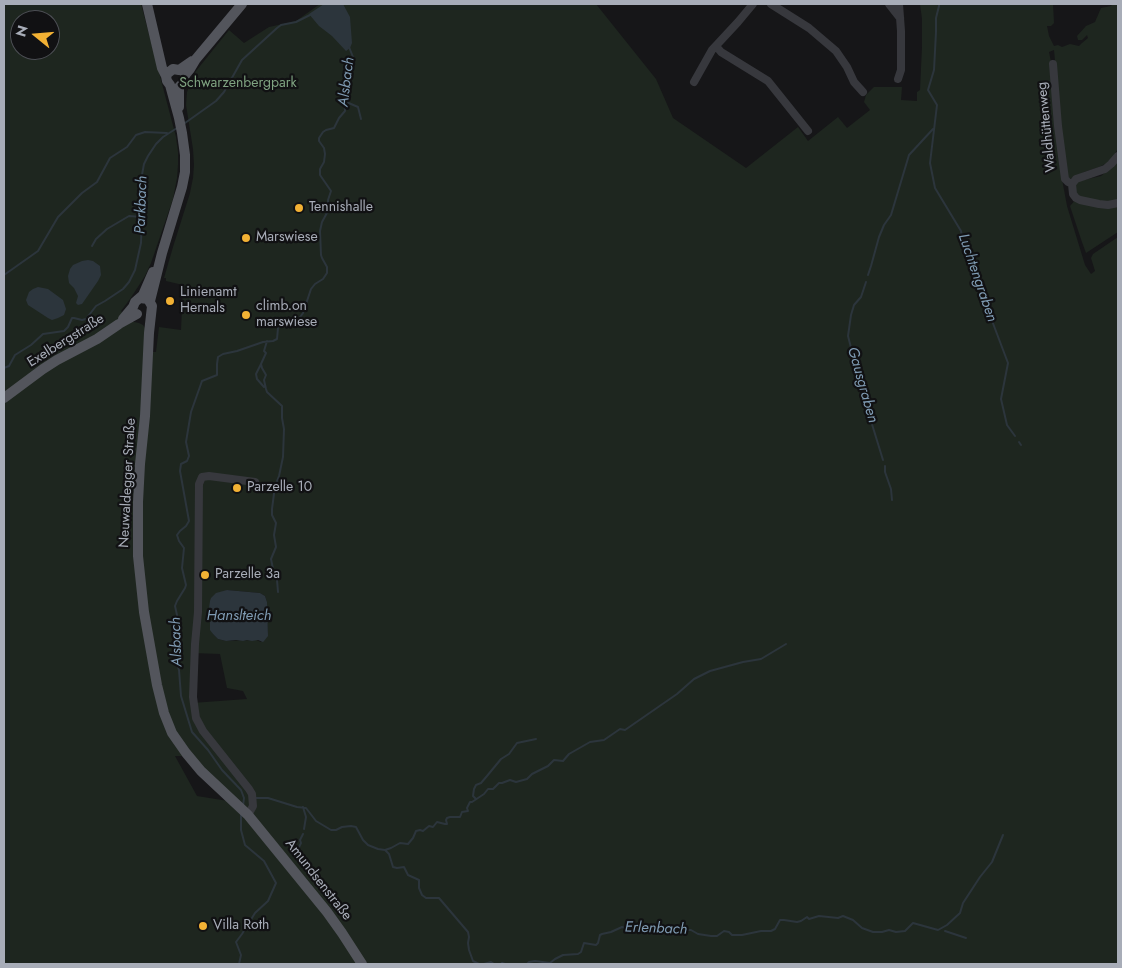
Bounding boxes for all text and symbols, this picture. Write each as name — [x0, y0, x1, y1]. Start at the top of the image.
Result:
north arrow — [10, 10, 60, 60]
text: N — [10, 23, 33, 39]
water label: Alsbach — [335, 56, 359, 108]
park label: Schwarzenbergpark — [179, 76, 297, 92]
street label: Waldhüttenweg — [1034, 81, 1060, 173]
water label: Parkbach — [132, 175, 152, 235]
place label: Tennishalle — [309, 200, 373, 216]
marker: Tennishalle — [293, 202, 305, 214]
place label: Marswiese — [256, 230, 318, 246]
marker: Marswiese — [240, 232, 252, 244]
water label: Luchtengraben — [953, 232, 1001, 324]
place label: Linienamt Hernals — [180, 285, 237, 318]
marker: Linienamt Hernals — [164, 295, 176, 307]
place label: climb.on marswiese — [256, 299, 317, 332]
marker: climb.on marswiese — [240, 309, 252, 321]
street label: Exelbergstraße — [25, 311, 107, 371]
water label: Gausgraben — [843, 345, 881, 425]
street label: Neuwaldegger Straße — [116, 418, 140, 548]
place label: Parzelle 10 — [247, 480, 312, 496]
marker: Parzelle 10 — [231, 482, 243, 494]
place label: Parzelle 3a — [215, 567, 280, 583]
marker: Parzelle 3a — [199, 569, 211, 581]
water label: Hanslteich — [207, 607, 271, 625]
water label: Alsbach — [167, 617, 187, 667]
street label: Amundsenstraße — [281, 836, 355, 924]
place label: Villa Roth — [213, 918, 269, 934]
water label: Erlenbach — [624, 919, 688, 939]
marker: Villa Roth — [197, 920, 209, 932]

